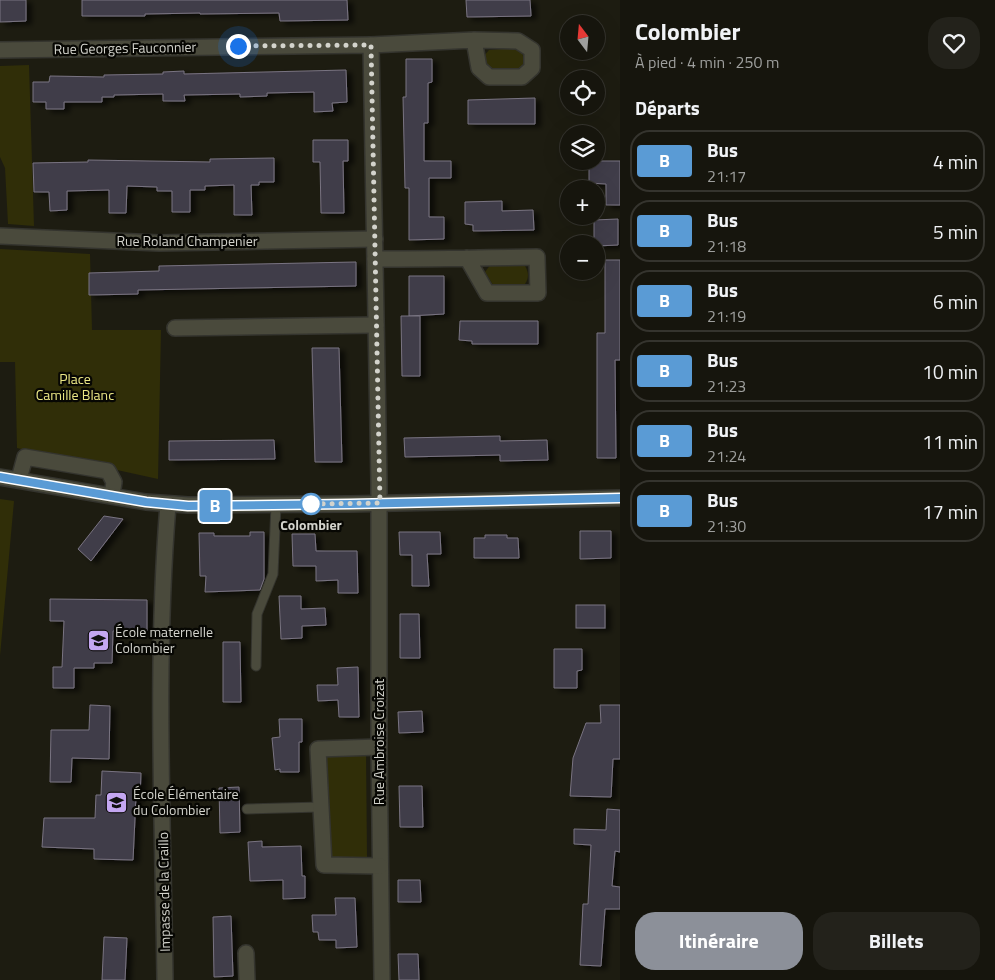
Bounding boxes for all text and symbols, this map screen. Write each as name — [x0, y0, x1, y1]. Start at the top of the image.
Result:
text: Colombier — [635, 13, 740, 49]
north arrow — [560, 15, 605, 60]
map controls — [560, 15, 605, 280]
button: heart — [928, 17, 980, 69]
your location — [226, 34, 251, 59]
street label: Rue Georges Fauconnier — [53, 36, 197, 59]
text: À pied · 4 min · 250 m — [635, 50, 779, 74]
button: locate — [560, 70, 605, 115]
text: Départs — [635, 93, 700, 122]
button: layers — [560, 125, 605, 170]
text: Bus — [707, 135, 738, 164]
text: B — [659, 147, 670, 174]
text: 4 min — [933, 147, 978, 176]
text: 21:17 — [707, 164, 746, 188]
button: + — [560, 180, 605, 225]
text: Bus — [707, 205, 738, 234]
text: B — [659, 217, 670, 244]
text: 5 min — [933, 217, 978, 246]
street label: Rue Roland Champenier — [116, 230, 258, 251]
text: 21:18 — [707, 234, 746, 258]
button: − — [560, 235, 605, 280]
text: Bus — [707, 275, 738, 304]
text: B — [659, 287, 670, 314]
text: 6 min — [933, 287, 978, 316]
text: 21:19 — [707, 304, 746, 328]
text: Bus — [707, 345, 738, 374]
text: B — [659, 357, 670, 384]
text: 10 min — [922, 357, 978, 386]
park label: Place Camille Blanc — [36, 368, 114, 405]
text: 21:23 — [707, 374, 746, 398]
text: Bus — [707, 415, 738, 444]
text: B — [659, 427, 670, 454]
text: 11 min — [922, 427, 978, 456]
text: 21:24 — [707, 444, 746, 468]
text: Bus — [707, 485, 738, 514]
line badge: B — [199, 490, 231, 522]
text: B — [210, 492, 220, 519]
marker: Colombier — [300, 493, 322, 515]
text: B — [659, 497, 670, 524]
text: 17 min — [922, 497, 978, 526]
place label: Colombier — [280, 514, 342, 535]
text: 21:30 — [707, 514, 746, 538]
place label: École maternelle Colombier — [115, 621, 213, 658]
school or university icon: École maternelle Colombier — [87, 628, 111, 652]
street label: Rue Ambroise Croizat — [368, 679, 389, 805]
place label: École Élémentaire du Colombier — [133, 783, 238, 820]
school or university icon: École Élémentaire du Colombier — [105, 790, 129, 814]
street label: Impasse de la Craillo — [152, 832, 175, 952]
button: Itinéraire — [635, 912, 803, 970]
button: Billets — [813, 912, 980, 970]

